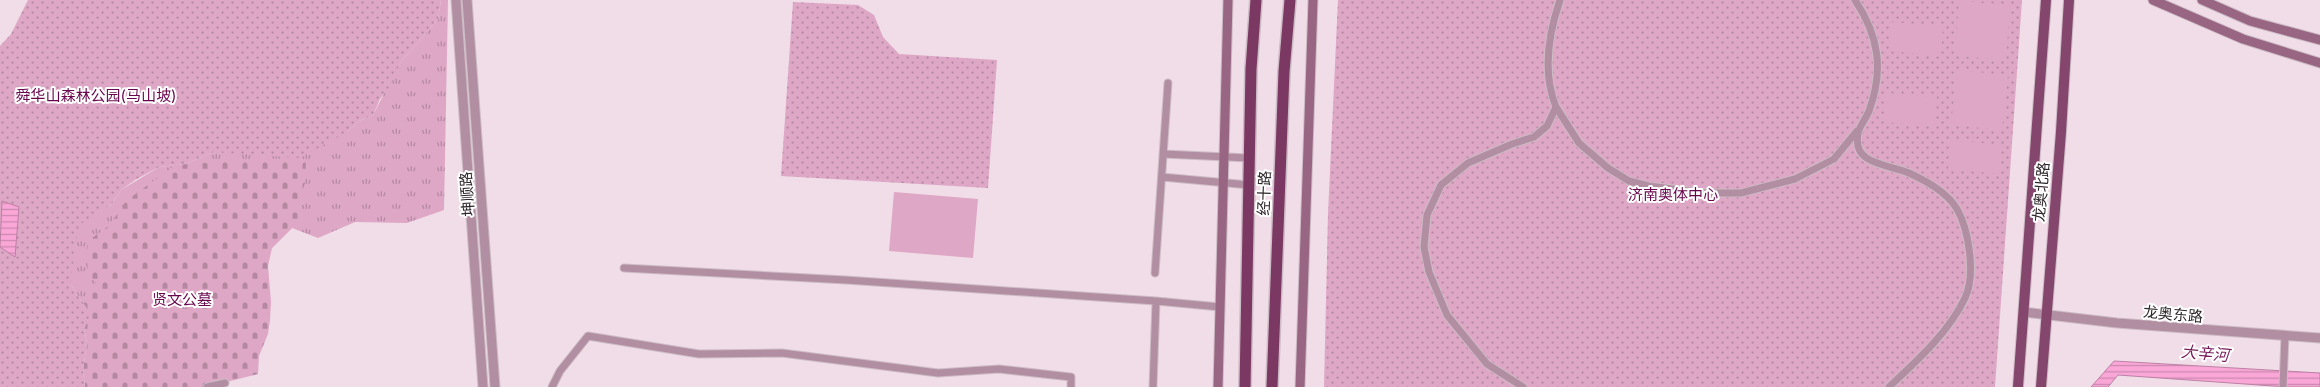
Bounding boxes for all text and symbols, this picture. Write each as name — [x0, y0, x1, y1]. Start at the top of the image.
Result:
park label: 舜华山森林公园(马山坡) — [16, 86, 176, 105]
street label: 龙奥北路 — [2029, 161, 2053, 223]
street label: 经十路 — [1254, 170, 1274, 216]
street label: 坤顺路 — [456, 171, 478, 217]
park label: 济南奥体中心 — [1628, 185, 1718, 204]
park label: 贤文公墓 — [152, 290, 212, 309]
street label: 龙奥东路 — [2142, 302, 2204, 326]
water label: 大辛河 — [2180, 341, 2233, 365]

